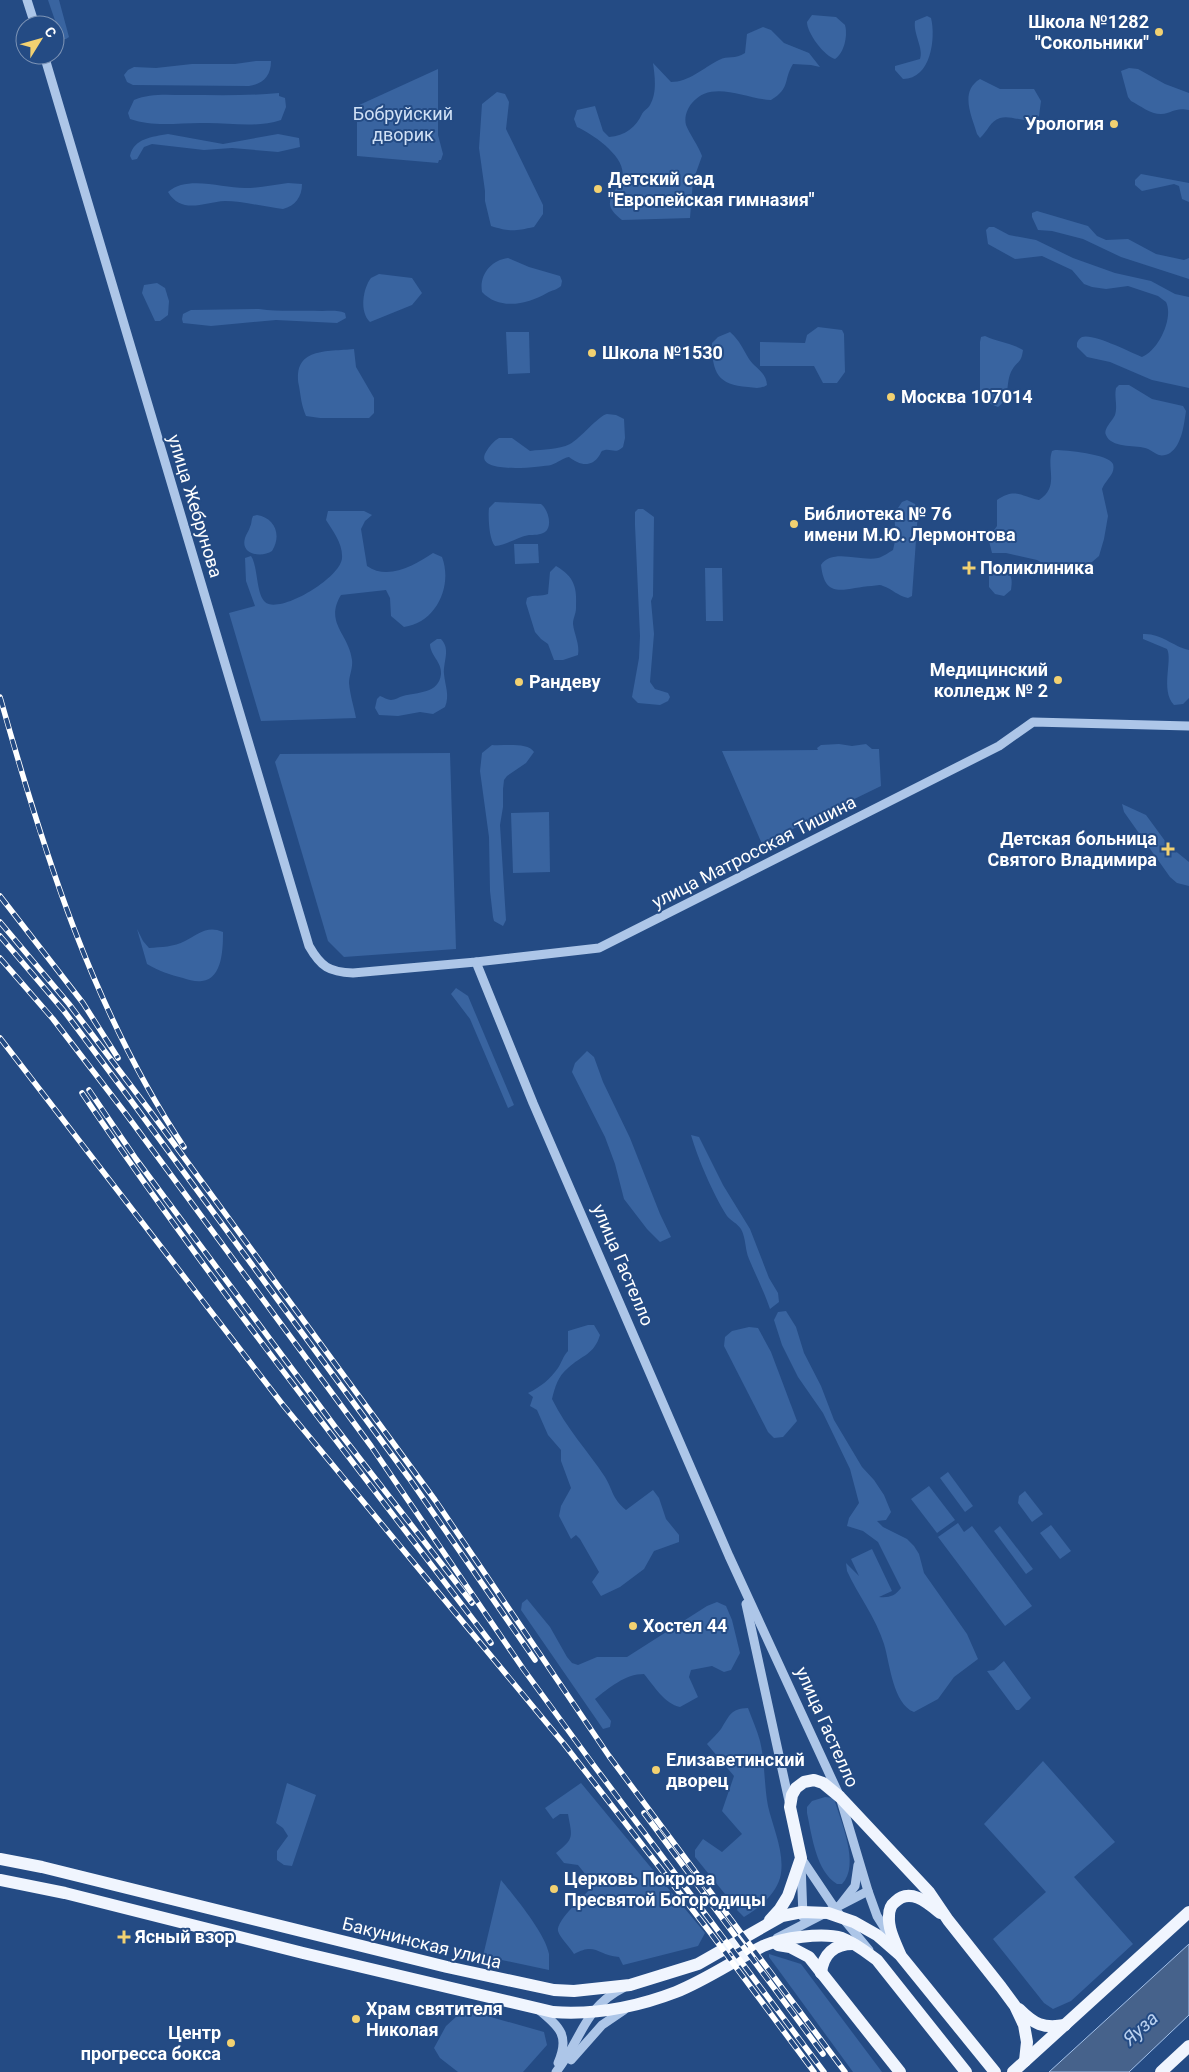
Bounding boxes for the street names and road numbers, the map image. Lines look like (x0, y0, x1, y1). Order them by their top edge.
street label: улица Жебрунова (164, 432, 227, 580)
street label: улица Матросская Тишина (648, 791, 859, 912)
street label: улица Гастелло (588, 1201, 658, 1329)
street label: улица Гастелло (791, 1663, 863, 1790)
street label: Бакунинская улица (340, 1913, 504, 1972)

